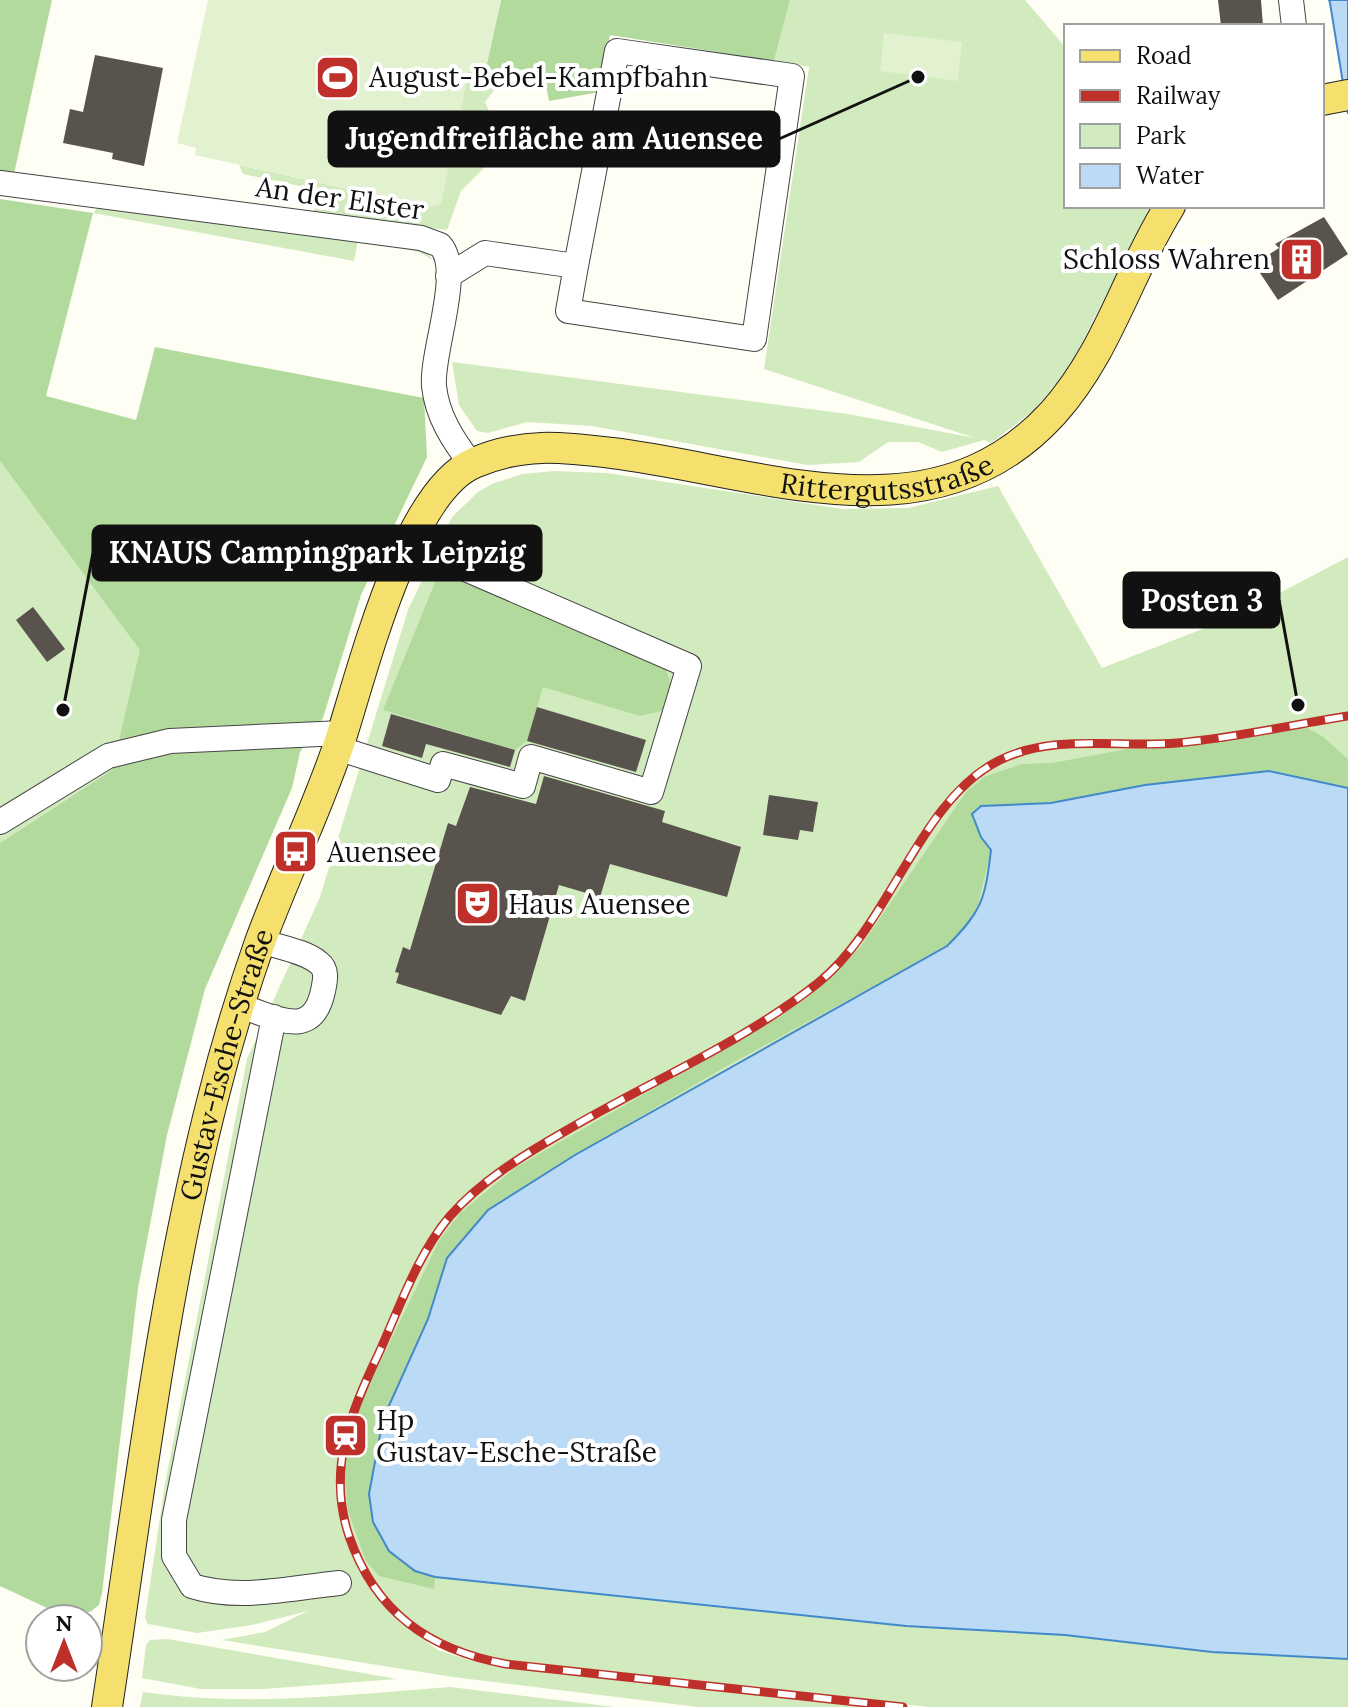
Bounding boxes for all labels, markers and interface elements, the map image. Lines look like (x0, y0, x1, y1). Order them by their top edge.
legend (1064, 24, 1324, 208)
text: Road (1136, 40, 1192, 71)
sports icon: August-Bebel-Kampfbahn (314, 53, 362, 101)
place label: August-Bebel-Kampfbahn (368, 59, 708, 95)
text: Railway (1136, 80, 1221, 111)
callout: Jugendfreifläche am Auensee (329, 112, 779, 166)
text: Jugendfreifläche am Auensee (345, 119, 763, 158)
text: Park (1136, 120, 1186, 151)
text: Water (1136, 160, 1204, 191)
street label: An der Elster (253, 168, 426, 228)
building icon: Schloss Wahren (1277, 235, 1325, 283)
place label: Schloss Wahren (1063, 241, 1270, 277)
street label: Rittergutsstraße (778, 446, 999, 508)
callout: KNAUS Campingpark Leipzig (93, 526, 541, 580)
text: KNAUS Campingpark Leipzig (109, 533, 527, 572)
callout: Posten 3 (1124, 573, 1279, 627)
text: Posten 3 (1141, 581, 1263, 619)
bus stop icon: Auensee (272, 828, 320, 876)
place label: Auensee (326, 834, 437, 870)
theatre icon: Haus Auensee (453, 880, 501, 928)
place label: Haus Auensee (508, 886, 691, 922)
street label: Gustav-Esche-Straße (172, 923, 281, 1204)
place label: Hp Gustav-Esche-Straße (376, 1402, 657, 1470)
station icon: Hp Gustav-Esche-Straße (321, 1412, 369, 1460)
north arrow (24, 1603, 104, 1683)
text: N (55, 1609, 73, 1637)

